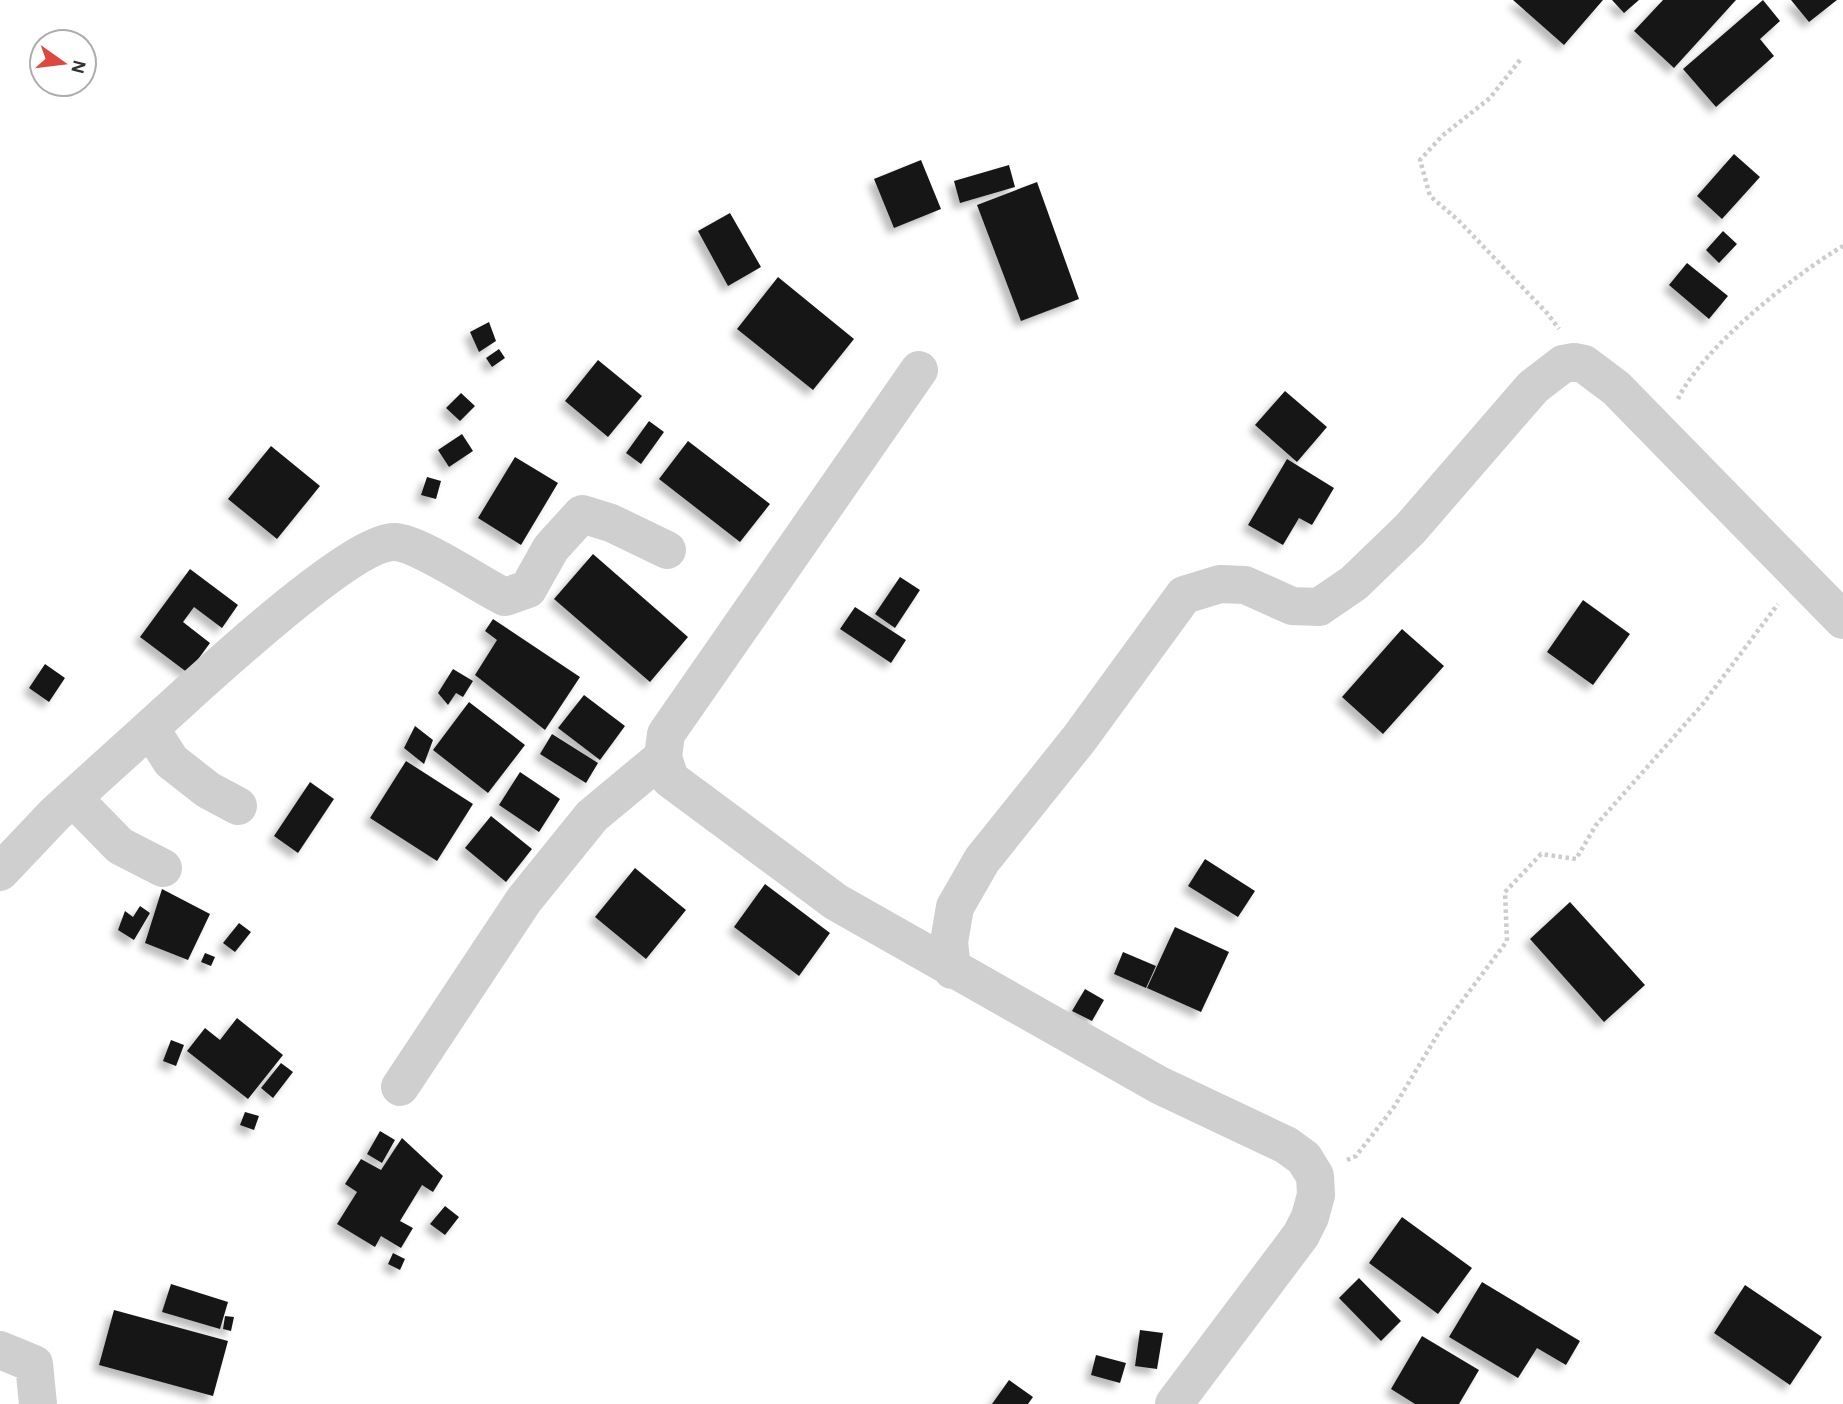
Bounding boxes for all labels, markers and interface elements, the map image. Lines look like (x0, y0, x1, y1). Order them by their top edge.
north arrow (28, 28, 98, 98)
text: N (67, 58, 89, 75)

